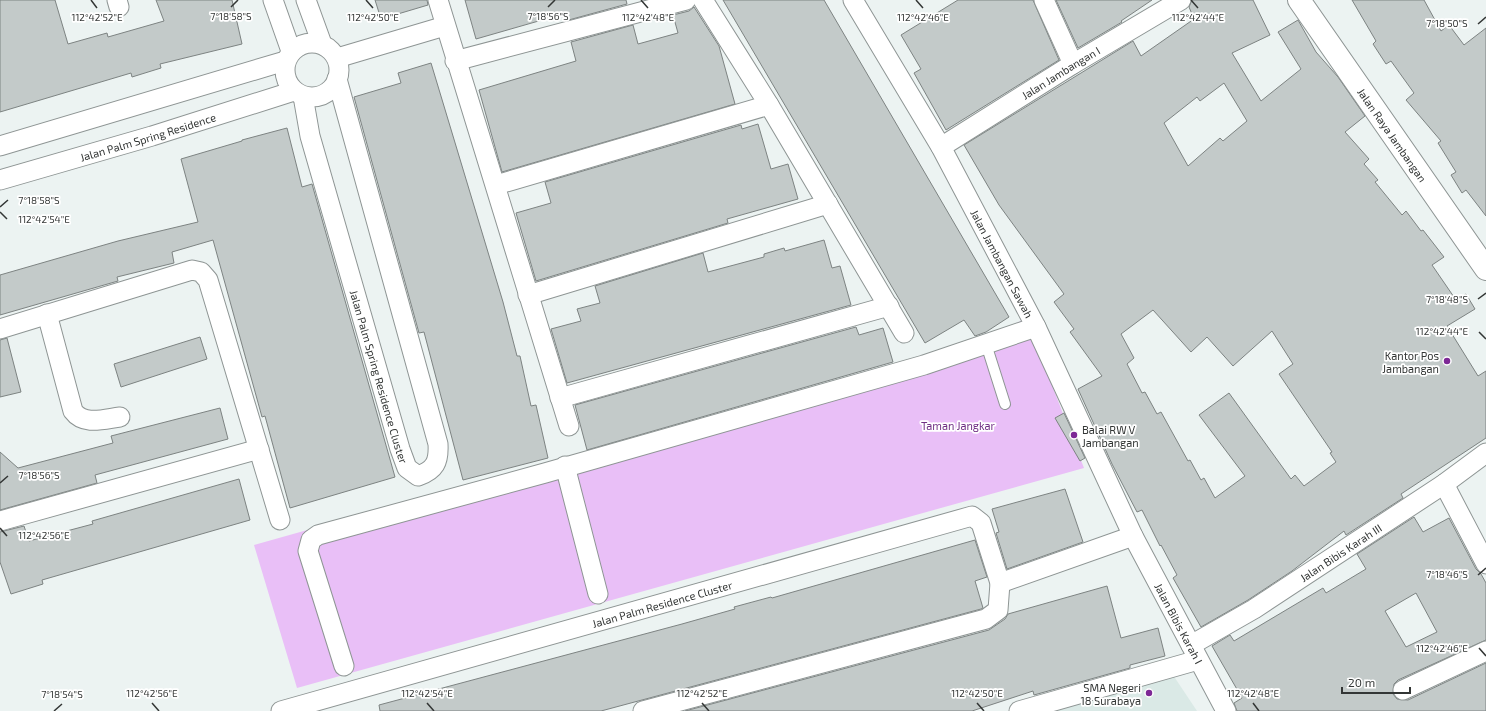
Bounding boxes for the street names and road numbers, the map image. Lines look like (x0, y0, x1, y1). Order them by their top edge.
street label: Jalan Jambangan I (1019, 43, 1102, 101)
street label: Jalan Raya Jambangan (1355, 85, 1430, 184)
street label: Jalan Palm Spring Residence (78, 110, 217, 163)
street label: Jalan Jambangan Sawah (969, 207, 1036, 320)
street label: Jalan Palm Spring Residence Cluster (348, 288, 411, 466)
street label: Jalan Bibis Karah III (1297, 521, 1384, 584)
street label: Jalan Palm Residence Cluster (590, 577, 734, 629)
street label: Jalan Bibis Karah I (1153, 581, 1206, 666)

